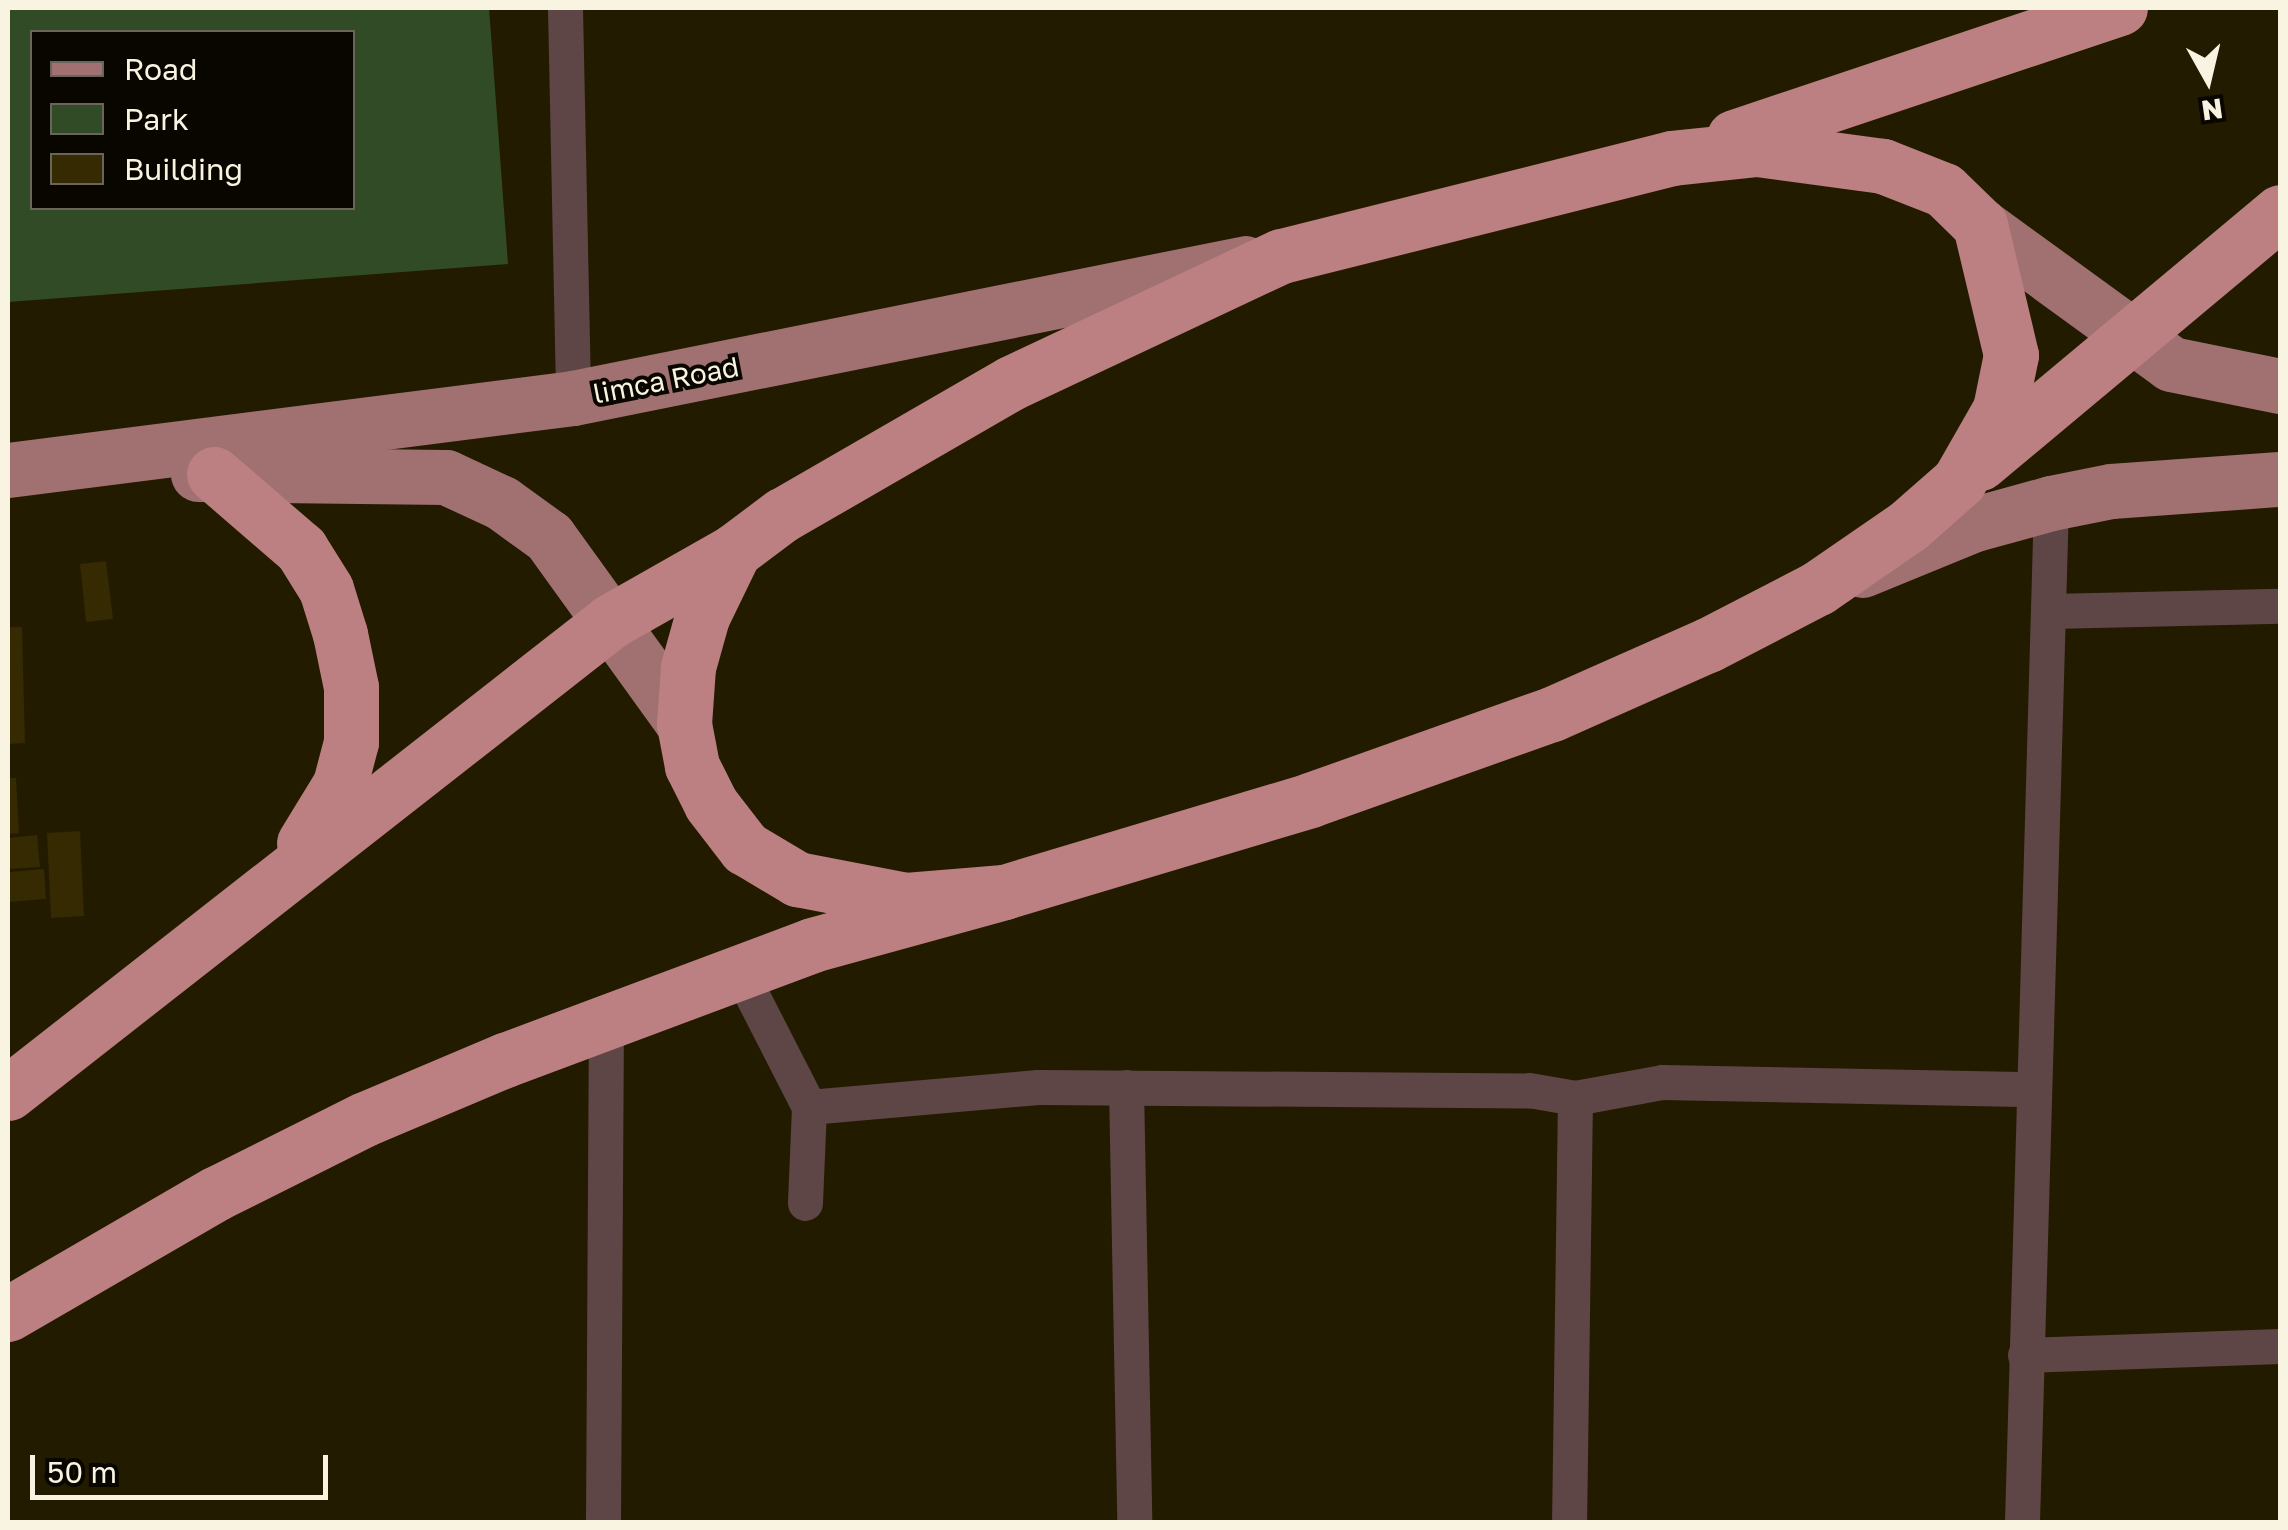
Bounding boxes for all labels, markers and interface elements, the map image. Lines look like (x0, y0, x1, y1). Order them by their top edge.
legend (30, 30, 355, 210)
north arrow (2158, 30, 2258, 130)
text: Road (124, 51, 198, 87)
text: N (2199, 92, 2225, 128)
text: Park (124, 101, 189, 137)
text: Building (124, 151, 243, 187)
street label: limca Road (590, 349, 742, 411)
scale bar (35, 1435, 332, 1497)
text: 50 m (47, 1454, 117, 1490)

